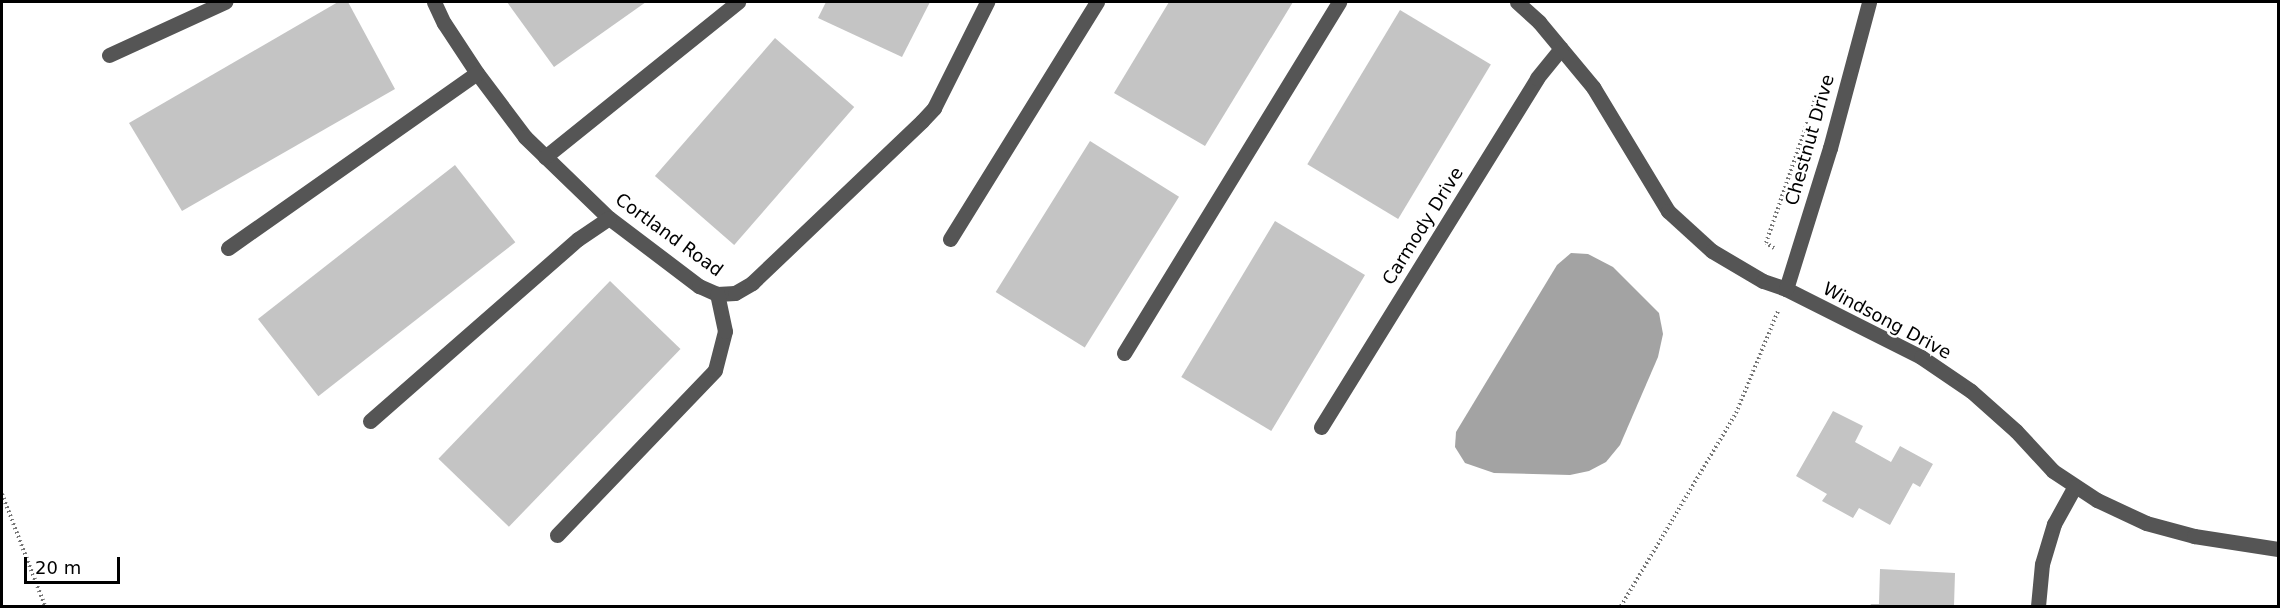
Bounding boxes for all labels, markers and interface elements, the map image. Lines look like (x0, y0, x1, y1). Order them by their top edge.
street label: Chestnut Drive (1781, 72, 1839, 208)
street label: Carmody Drive (1378, 163, 1468, 289)
street label: Cortland Road (611, 189, 727, 281)
street label: Windsong Drive (1819, 278, 1955, 364)
scale bar (27, 545, 123, 583)
text: 20 m (35, 557, 81, 578)

